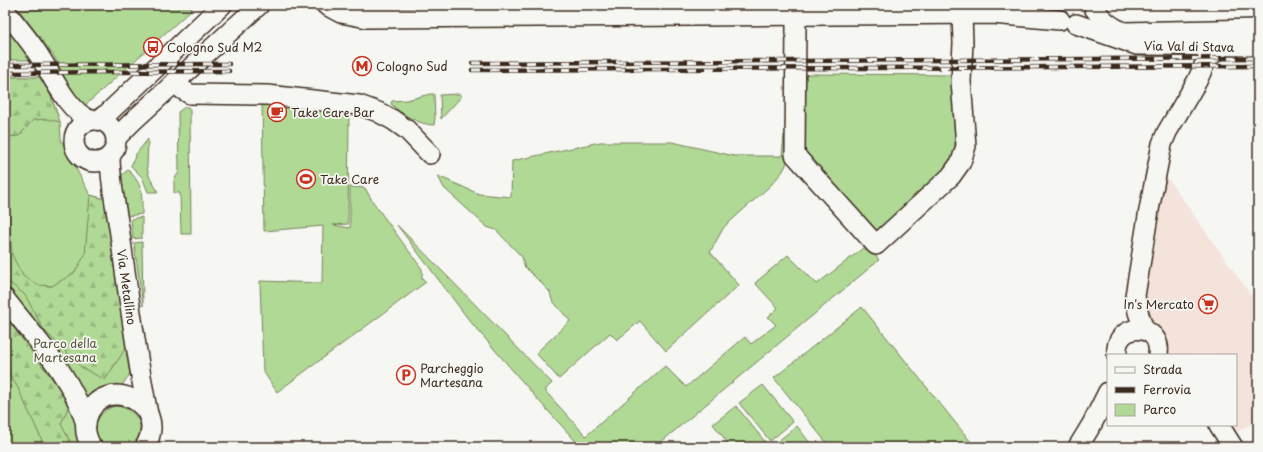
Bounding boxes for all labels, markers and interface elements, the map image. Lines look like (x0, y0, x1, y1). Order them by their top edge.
bus stop icon: Cologno Sud M2 (142, 36, 164, 58)
street label: Via Val di Stava (1144, 36, 1235, 56)
place label: Cologno Sud M2 (167, 38, 262, 56)
metro station icon: Cologno Sud (351, 55, 373, 77)
place label: Cologno Sud (376, 57, 448, 75)
cafe icon: Take Care Bar (266, 101, 288, 123)
place label: Take Care Bar (291, 103, 375, 121)
sports icon: Take Care (295, 168, 317, 190)
place label: Take Care (320, 170, 379, 188)
street label: Via Metallino (113, 248, 141, 326)
supermarket icon: In's Mercato (1197, 293, 1219, 315)
place label: In's Mercato (1123, 295, 1194, 313)
park label: Parco della Martesana (33, 334, 97, 366)
legend (1107, 354, 1237, 426)
place label: Parcheggio Martesana (420, 359, 484, 391)
text: Strada (1143, 360, 1183, 378)
parking icon: Parcheggio Martesana (395, 364, 417, 386)
text: Ferrovia (1143, 380, 1192, 398)
text: Parco (1143, 400, 1177, 418)

